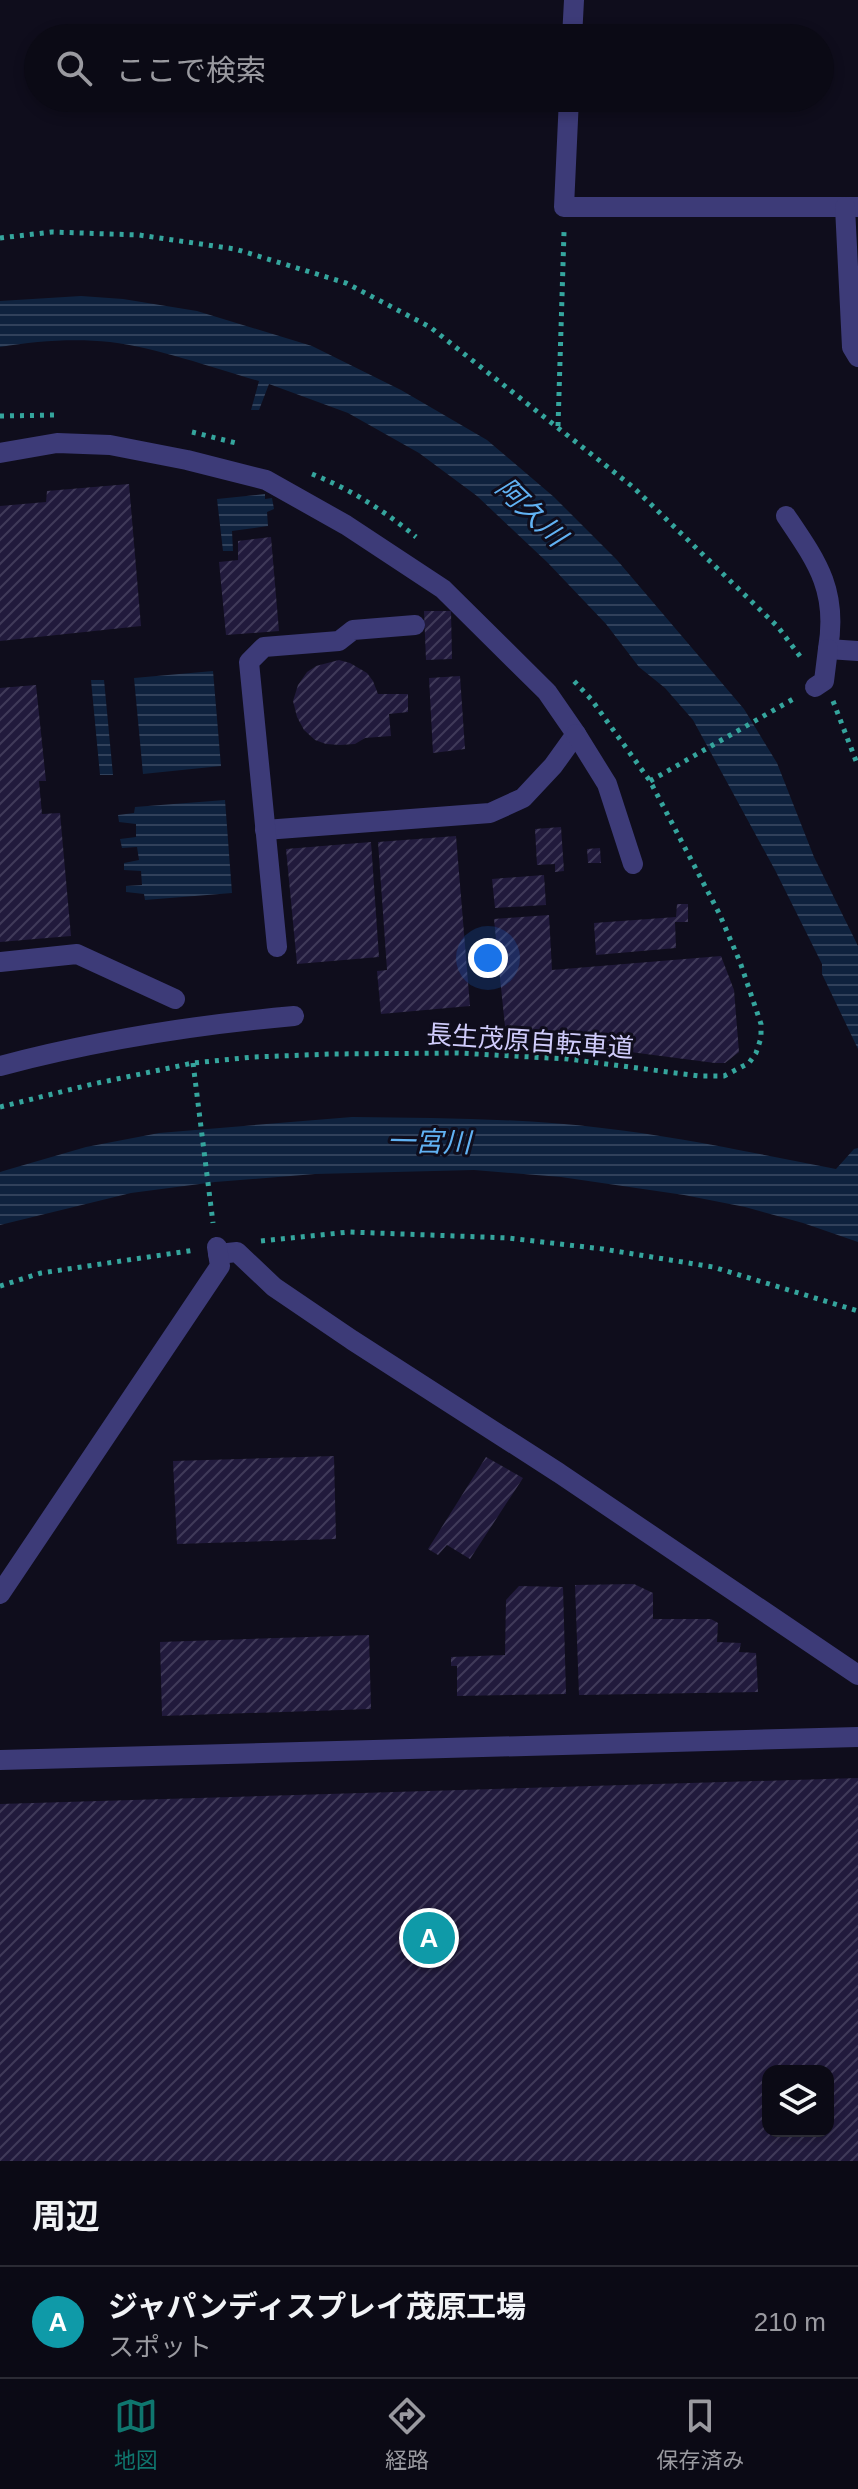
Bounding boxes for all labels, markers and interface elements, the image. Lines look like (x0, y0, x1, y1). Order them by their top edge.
search box (24, 24, 834, 112)
icon: search (52, 46, 96, 90)
text: ここで検索 (116, 54, 266, 87)
water label: 阿久川 (490, 472, 574, 554)
your location (468, 938, 508, 978)
street label: 長生茂原自転車道 (425, 1019, 635, 1063)
water label: 一宮川 (387, 1126, 474, 1158)
pin: A (403, 1908, 455, 1968)
map controls (762, 2065, 834, 2137)
button: layers (762, 2065, 834, 2137)
text: 周辺 (32, 2197, 100, 2235)
text: ジャパンディスプレイ茂原工場 (108, 2290, 526, 2323)
text: A (49, 2307, 67, 2337)
text: 210 m (754, 2307, 826, 2337)
text: スポット (108, 2332, 212, 2362)
tab: 地図 (114, 2394, 158, 2474)
tab: 経路 (385, 2394, 429, 2474)
tab: 保存済み (656, 2394, 744, 2474)

